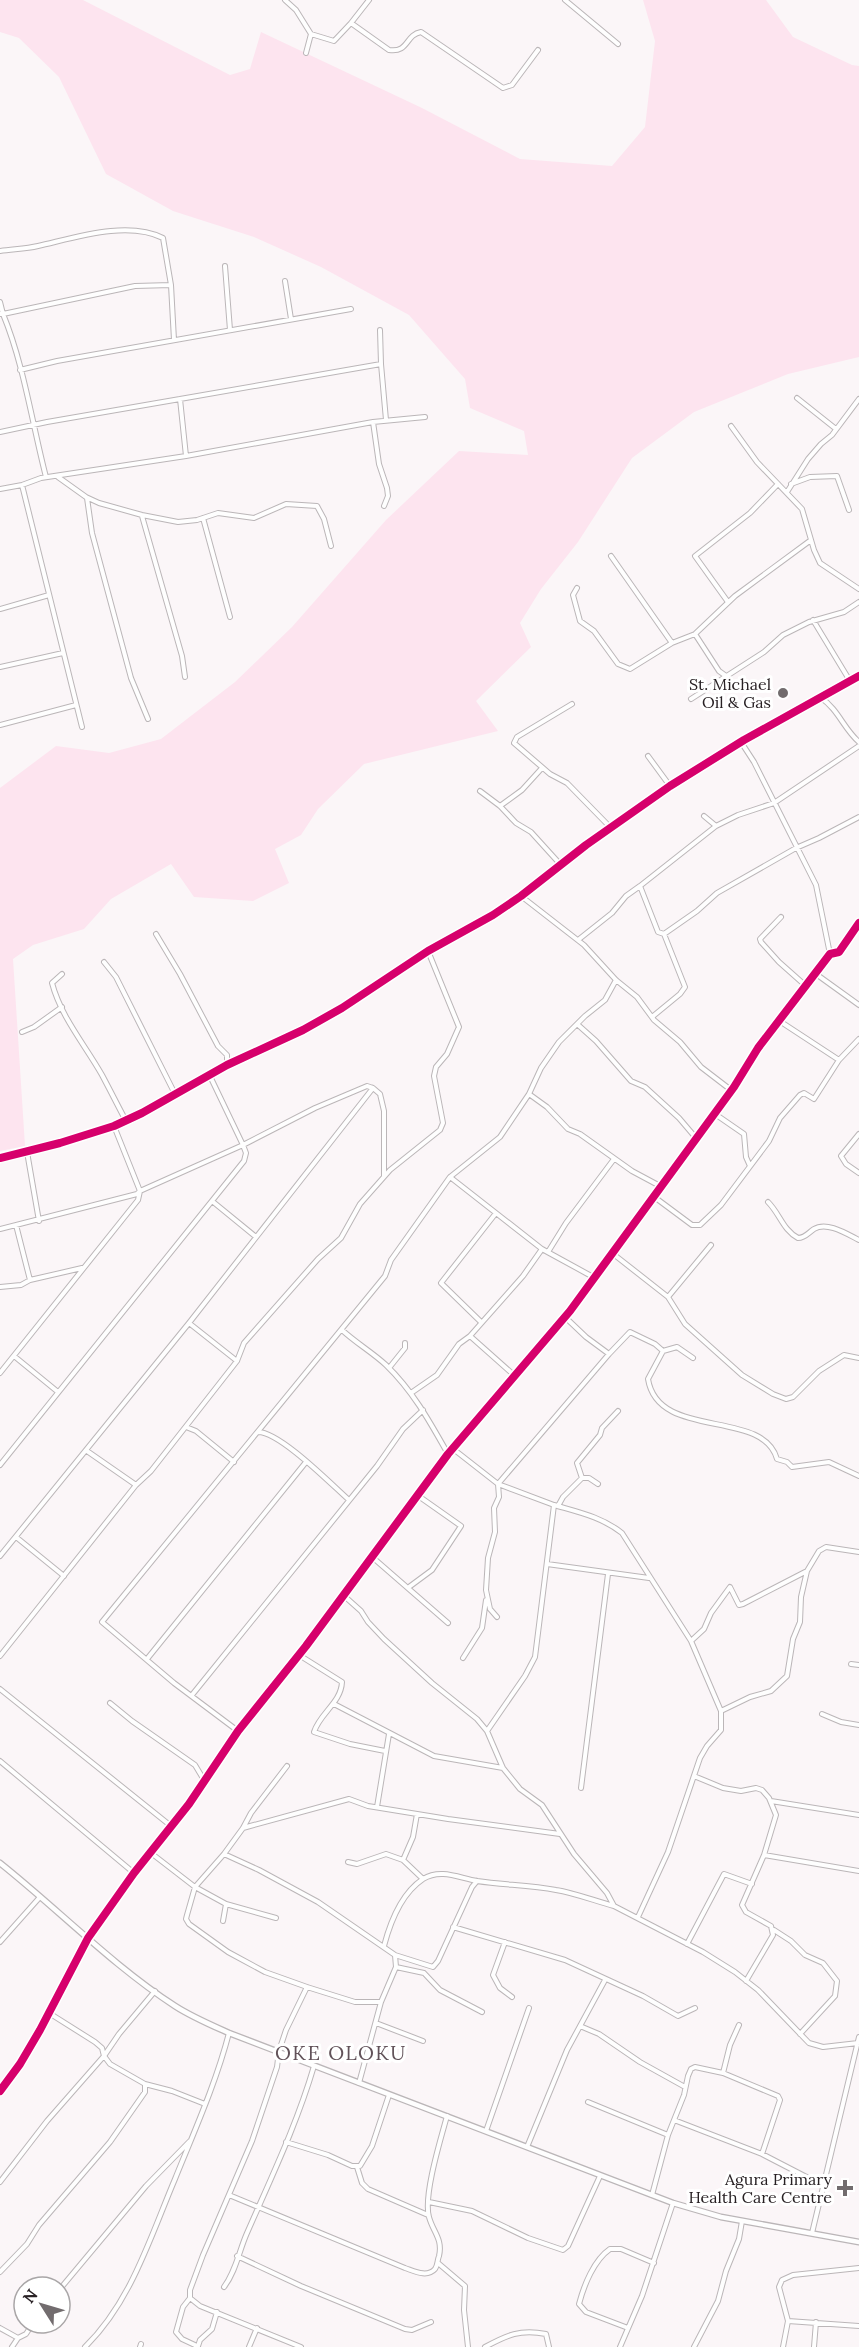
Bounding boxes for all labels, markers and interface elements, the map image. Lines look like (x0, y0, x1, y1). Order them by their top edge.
place label: St. Michael Oil & Gas (689, 674, 771, 712)
marker: St. Michael Oil & Gas (776, 686, 790, 700)
district label: OKE OLOKU (275, 2040, 407, 2065)
place label: Agura Primary Health Care Centre (688, 2169, 833, 2207)
marker: Agura Primary Health Care Centre (836, 2179, 854, 2197)
north arrow (12, 2275, 72, 2335)
text: N (18, 2285, 42, 2307)

